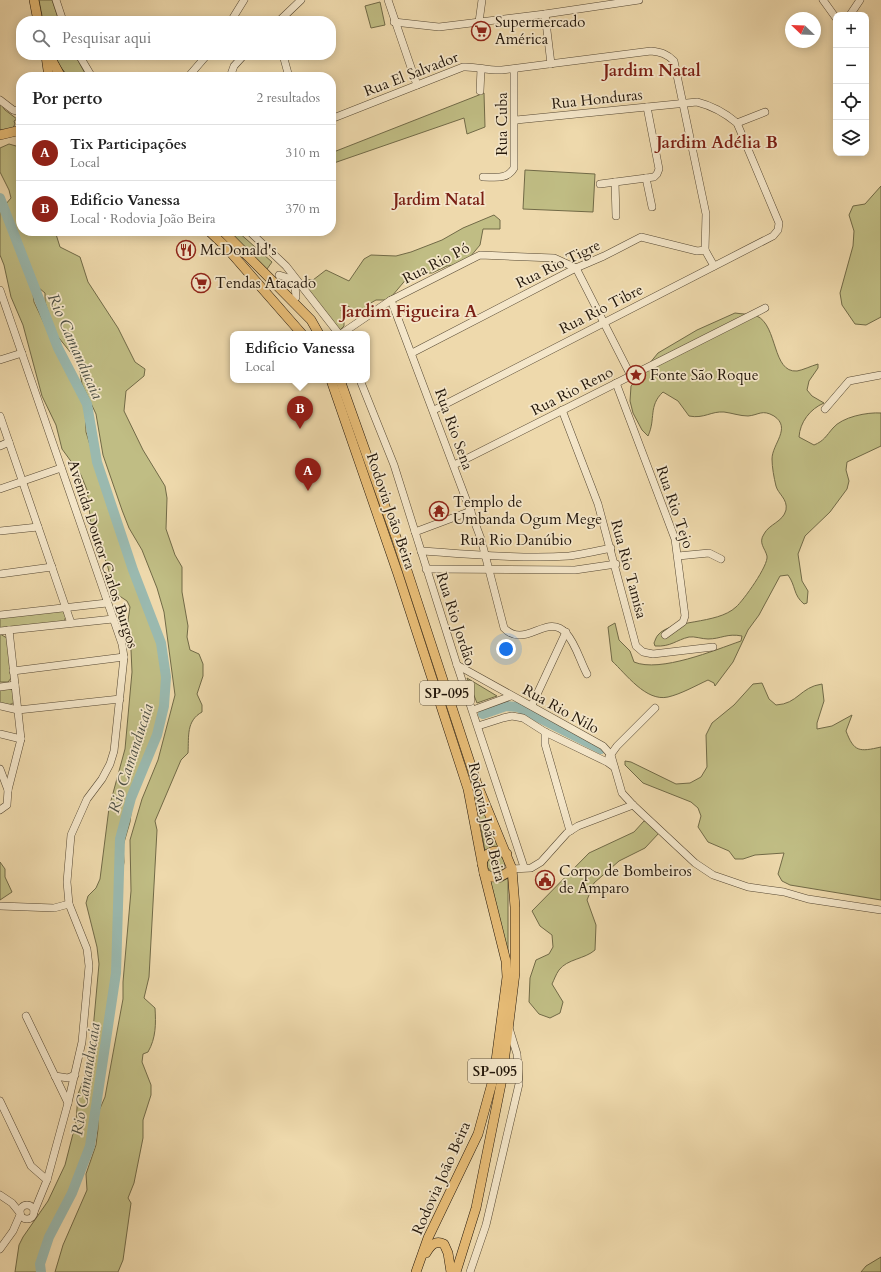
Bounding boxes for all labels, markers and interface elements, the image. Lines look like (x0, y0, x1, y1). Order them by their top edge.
place label: Supermercado América (495, 12, 585, 49)
north arrow (785, 12, 821, 48)
map controls (833, 12, 869, 156)
button: + (833, 12, 869, 48)
search box (16, 16, 336, 60)
supermarket icon: Supermercado América (470, 20, 492, 42)
icon: search (30, 27, 52, 49)
text: Pesquisar aqui (62, 28, 151, 48)
street label: Rua El Salvador (361, 47, 462, 101)
button: − (833, 48, 869, 84)
district label: Jardim Natal (600, 59, 701, 82)
street label: Rua Honduras (550, 84, 644, 114)
button: locate (833, 84, 869, 120)
text: Por perto (32, 87, 102, 110)
text: 2 resultados (256, 89, 320, 107)
street label: Rua Cuba (492, 92, 512, 156)
button: layers (833, 120, 869, 156)
district label: Jardim Adélia B (653, 131, 778, 154)
text: Tix Participações (70, 134, 187, 154)
text: A (40, 144, 50, 162)
text: 310 m (286, 144, 320, 162)
text: Local (70, 154, 100, 172)
district label: Jardim Natal (391, 189, 485, 211)
text: Edifício Vanessa (70, 190, 180, 210)
text: B (40, 200, 50, 218)
text: 370 m (286, 200, 320, 218)
text: Local · Rodovia João Beira (70, 210, 216, 228)
street label: Rua Rio Tigre (512, 235, 604, 293)
street label: Rua Rio Pó (399, 238, 473, 288)
restaurant icon: McDonald's (175, 239, 197, 261)
place label: McDonald's (200, 240, 277, 260)
supermarket icon: Tendas Atacado (190, 272, 212, 294)
place label: Tendas Atacado (215, 273, 316, 293)
street label: Rua Rio Tibre (556, 279, 646, 339)
water label: Rio Camanducaia (42, 290, 108, 403)
district label: Jardim Figueira A (338, 300, 478, 323)
popup (230, 331, 370, 383)
text: Edifício Vanessa (245, 338, 355, 358)
text: Local (245, 358, 275, 376)
street label: Rua Rio Reno (527, 362, 617, 420)
place icon: Fonte São Roque (625, 364, 647, 386)
place label: Fonte São Roque (650, 365, 759, 385)
street label: Rua Rio Sena (430, 386, 478, 473)
pin: B (287, 396, 313, 429)
street label: Rodovia João Beira (362, 450, 420, 572)
street label: Avenida Doutor Carlos Burgos (63, 457, 143, 651)
pin: A (295, 458, 321, 491)
street label: Rua Rio Tejo (652, 463, 698, 551)
place label: Templo de Umbanda Ogum Mege (453, 492, 602, 529)
temple icon: Templo de Umbanda Ogum Mege (428, 500, 450, 522)
street label: Rua Rio Tamisa (606, 517, 652, 621)
street label: Rua Rio Danúbio (460, 530, 572, 550)
street label: Rua Rio Jordão (431, 570, 481, 668)
your location (496, 639, 516, 659)
street label: Rua Rio Nilo (519, 680, 603, 738)
road number: SP-095 (420, 681, 474, 705)
water label: Rio Camanducaia (103, 701, 159, 816)
street label: Rodovia João Beira (464, 760, 511, 884)
place label: Corpo de Bombeiros de Amparo (559, 861, 692, 898)
public building icon: Corpo de Bombeiros de Amparo (534, 869, 556, 891)
water label: Rio Camanducaia (66, 1021, 106, 1137)
road number: SP-095 (468, 1059, 522, 1083)
street label: Rodovia João Beira (407, 1118, 475, 1238)

